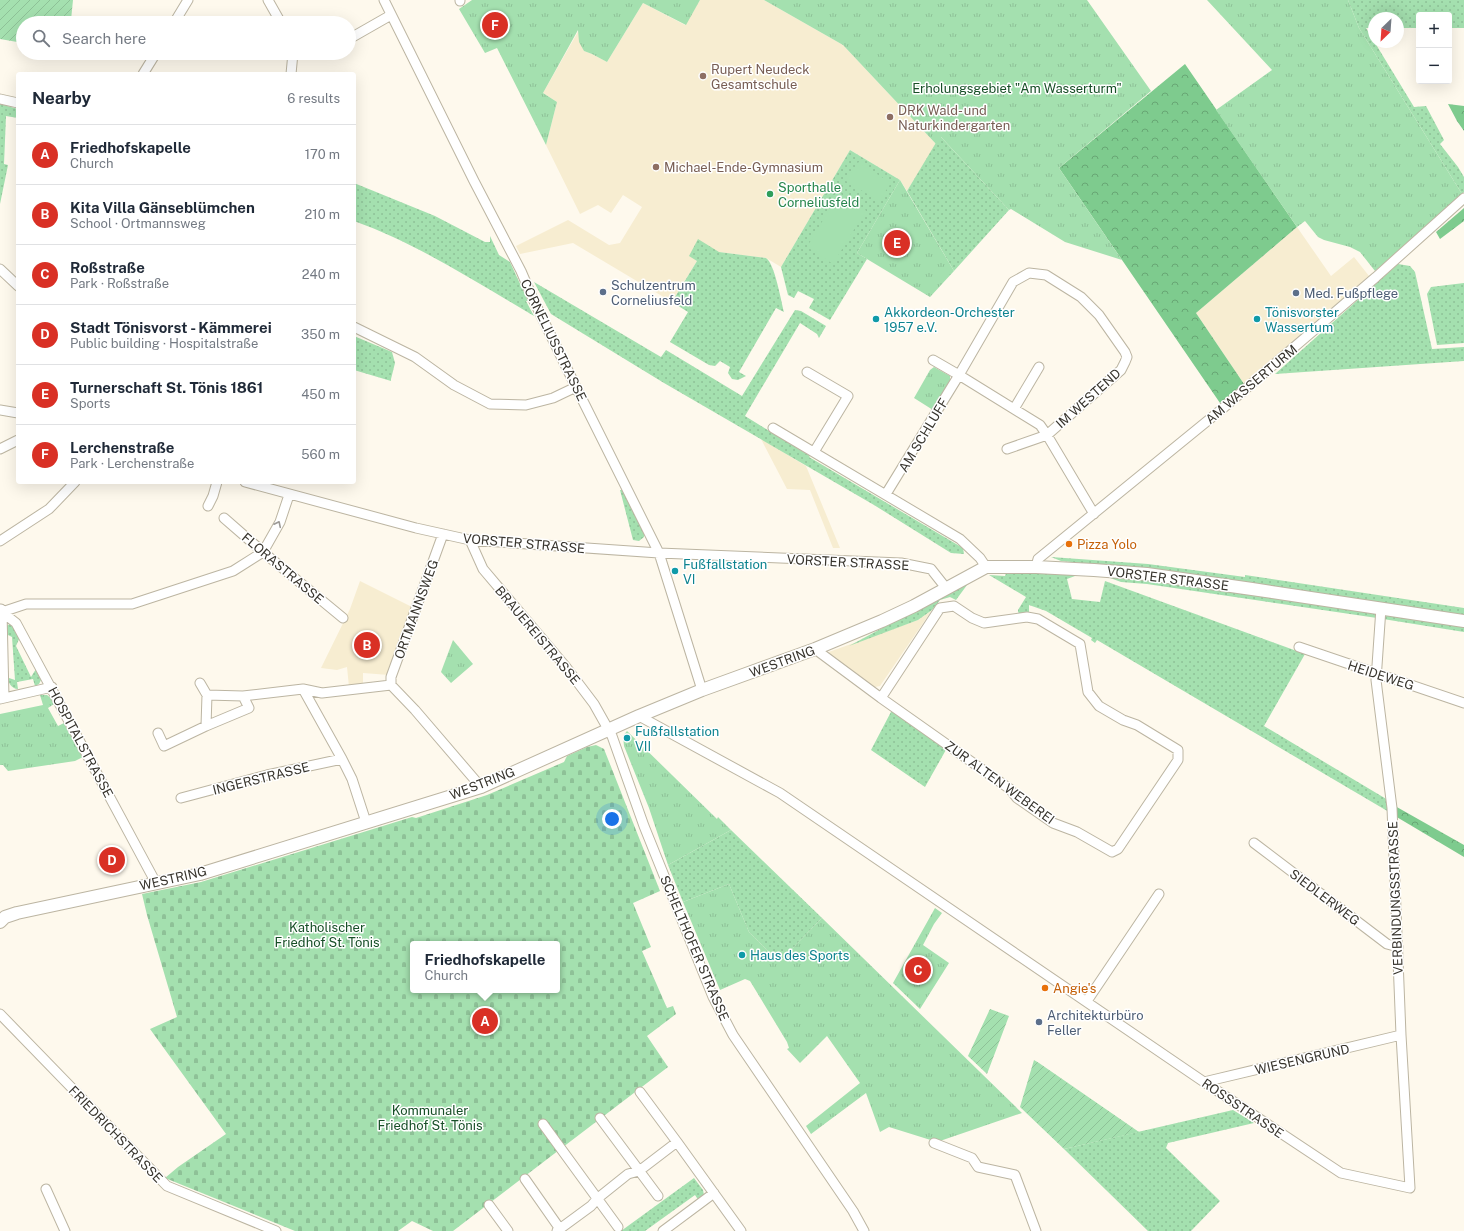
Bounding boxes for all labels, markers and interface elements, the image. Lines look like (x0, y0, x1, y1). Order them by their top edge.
pin: F (482, 10, 508, 40)
north arrow (1368, 12, 1404, 48)
map controls (1416, 12, 1452, 84)
button: + (1416, 12, 1452, 48)
search box (16, 16, 356, 60)
icon: search (30, 27, 52, 49)
text: Search here (62, 30, 146, 47)
button: − (1416, 48, 1452, 84)
place label: Rupert Neudeck Gesamtschule (711, 62, 810, 92)
marker: Rupert Neudeck Gesamtschule (698, 71, 708, 81)
park label: Erholungsgebiet "Am Wasserturm" (912, 81, 1122, 96)
text: Nearby (32, 88, 91, 108)
text: 6 results (287, 91, 340, 106)
place label: DRK Wald- und Naturkindergarten (898, 103, 1010, 133)
marker: DRK Wald- und Naturkindergarten (885, 112, 895, 122)
text: Friedhofskapelle (70, 139, 191, 156)
text: A (40, 147, 50, 162)
text: 170 m (305, 147, 340, 162)
text: Church (70, 156, 114, 171)
place label: Michael-Ende-Gymnasium (664, 160, 823, 175)
marker: Michael-Ende-Gymnasium (651, 162, 661, 172)
place label: Sporthalle Corneliusfeld (778, 180, 859, 210)
marker: Sporthalle Corneliusfeld (765, 189, 775, 199)
text: Kita Villa Gänseblümchen (70, 199, 255, 216)
text: B (41, 207, 49, 222)
text: 210 m (305, 207, 340, 222)
text: School · Ortmannsweg (70, 216, 206, 231)
pin: E (884, 228, 910, 258)
text: Roßstraße (70, 259, 145, 276)
text: C (40, 267, 50, 282)
text: 240 m (302, 267, 340, 282)
text: Park · Roßstraße (70, 276, 169, 291)
street label: CORNELIUSSTRASSE (517, 277, 590, 404)
place label: Schulzentrum Corneliusfeld (611, 278, 696, 308)
place label: Med. Fußpflege (1304, 286, 1398, 301)
marker: Schulzentrum Corneliusfeld (598, 287, 608, 297)
marker: Med. Fußpflege (1291, 288, 1301, 298)
place label: Akkordeon-Orchester 1957 e.V. (884, 305, 1015, 335)
place label: Tönisvorster Wassertum (1265, 305, 1339, 335)
marker: Akkordeon-Orchester 1957 e.V. (871, 314, 881, 324)
marker: Tönisvorster Wassertum (1252, 314, 1262, 324)
text: Stadt Tönisvorst - Kämmerei (70, 319, 272, 336)
text: D (40, 327, 50, 342)
text: 350 m (301, 327, 340, 342)
text: Public building · Hospitalstraße (70, 336, 258, 351)
street label: AM WASSERTURM (1202, 342, 1300, 427)
street label: IM WESTEND (1053, 365, 1124, 431)
text: Turnerschaft St. Tönis 1861 (70, 379, 263, 396)
text: E (41, 387, 49, 402)
text: 450 m (301, 387, 340, 402)
text: Sports (70, 396, 110, 411)
street label: AM SCHLUFF (896, 396, 951, 475)
text: Lerchenstraße (70, 439, 175, 456)
text: F (41, 447, 49, 462)
text: 560 m (301, 447, 340, 462)
text: Park · Lerchenstraße (70, 456, 194, 471)
one-way arrow (273, 521, 281, 529)
street label: FLORASTRASSE (239, 530, 327, 607)
street label: VORSTER STRASSE (462, 531, 586, 556)
place label: Pizza Yolo (1077, 537, 1137, 552)
marker: Pizza Yolo (1064, 539, 1074, 549)
street label: VORSTER STRASSE (786, 552, 910, 573)
street label: ORTMANNSWEG (392, 557, 441, 661)
place label: Fußfallstation VI (683, 557, 767, 587)
street label: VORSTER STRASSE (1106, 564, 1230, 593)
marker: Fußfallstation VI (670, 566, 680, 576)
street label: BRAUEREISTRASSE (492, 583, 583, 688)
pin: B (354, 630, 380, 660)
street label: WESTRING (747, 643, 817, 680)
street label: HEIDEWEG (1346, 658, 1416, 693)
street label: HOSPITALSTRASSE (45, 684, 116, 800)
place label: Fußfallstation VII (635, 724, 719, 754)
marker: Fußfallstation VII (622, 733, 632, 743)
street label: ZUR ALTEN WEBEREI (942, 738, 1057, 827)
street label: INGERSTRASSE (211, 759, 311, 798)
street label: WESTRING (448, 764, 517, 803)
your location (602, 809, 622, 829)
street label: VERBINDUNGSSTRASSE (1385, 821, 1406, 975)
pin: D (99, 845, 125, 875)
street label: WESTRING (138, 863, 208, 894)
street label: SIEDLERWEG (1287, 866, 1363, 929)
street label: SCHELTHOFER STRASSE (657, 873, 732, 1023)
park label: Katholischer Friedhof St. Tönis (274, 920, 380, 950)
popup (410, 941, 560, 993)
place label: Haus des Sports (750, 948, 849, 963)
marker: Haus des Sports (737, 950, 747, 960)
text: Friedhofskapelle (425, 951, 545, 968)
pin: C (905, 955, 931, 985)
text: Church (425, 968, 468, 983)
place label: Angie's (1053, 981, 1096, 996)
marker: Angie's (1040, 983, 1050, 993)
pin: A (472, 1006, 498, 1036)
place label: Architekturbüro Feller (1047, 1008, 1144, 1038)
marker: Architekturbüro Feller (1034, 1017, 1044, 1027)
street label: WIESENGRUND (1253, 1041, 1351, 1078)
street label: ROSSSTRASSE (1199, 1076, 1286, 1141)
street label: FRIEDRICHSTRASSE (66, 1083, 166, 1186)
park label: Kommunaler Friedhof St. Tönis (377, 1103, 483, 1133)

